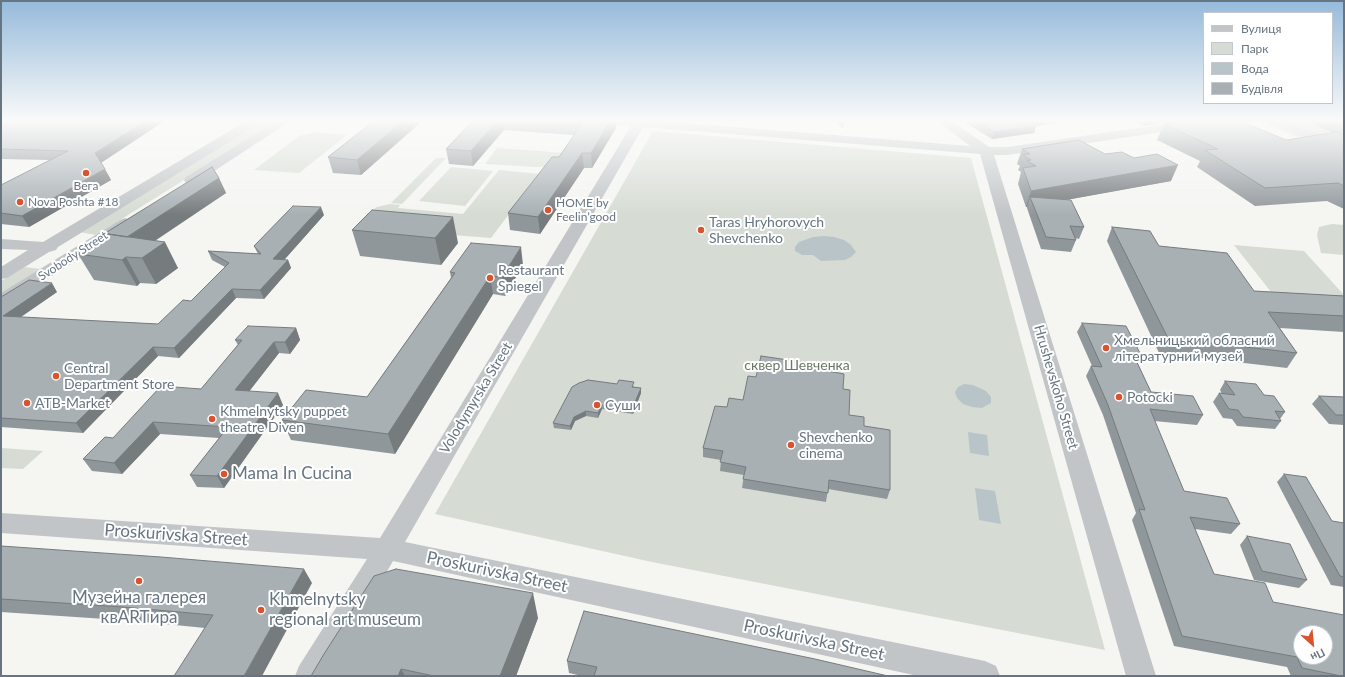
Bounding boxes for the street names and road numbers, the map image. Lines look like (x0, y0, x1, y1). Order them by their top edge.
street label: Svobody Street (35, 228, 111, 284)
street label: Hrushevskoho Street (1030, 323, 1082, 451)
street label: Volodymyrska Street (436, 339, 516, 457)
street label: Proskurivska Street (104, 520, 248, 550)
street label: Proskurivska Street (425, 547, 569, 597)
street label: Proskurivska Street (742, 615, 886, 665)

